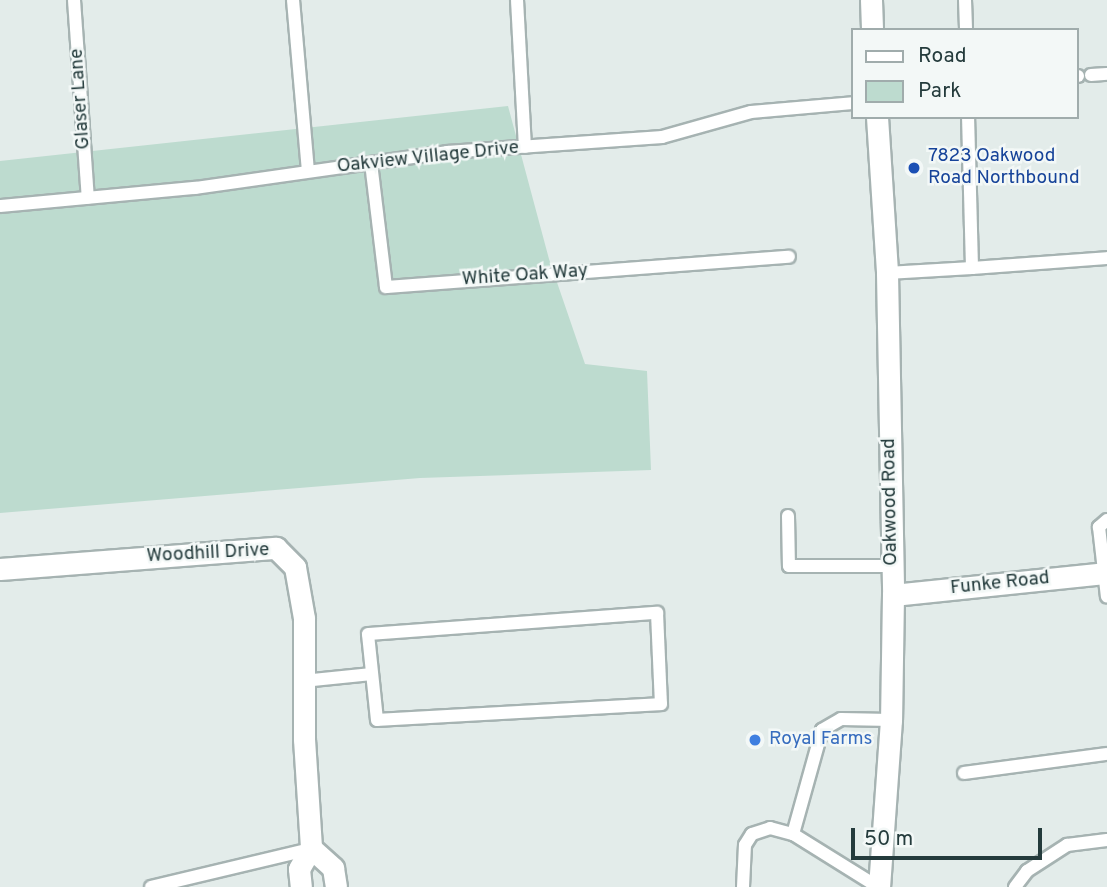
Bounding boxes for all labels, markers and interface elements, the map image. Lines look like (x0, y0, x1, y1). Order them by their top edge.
legend (852, 28, 1079, 119)
text: Road (918, 43, 967, 70)
street label: Glaser Lane (66, 48, 96, 150)
text: Park (918, 78, 961, 105)
street label: Oakview Village Drive (335, 137, 521, 179)
place label: 7823 Oakwood Road Northbound (928, 146, 1080, 190)
marker: 7823 Oakwood Road Northbound (906, 160, 922, 176)
street label: White Oak Way (461, 260, 589, 292)
street label: Oakwood Road (878, 438, 904, 566)
street label: Woodhill Drive (146, 539, 270, 569)
street label: Funke Road (949, 567, 1051, 601)
place label: Royal Farms (769, 729, 872, 751)
marker: Royal Farms (747, 732, 763, 748)
scale bar (855, 814, 1046, 858)
text: 50 m (864, 826, 913, 853)

